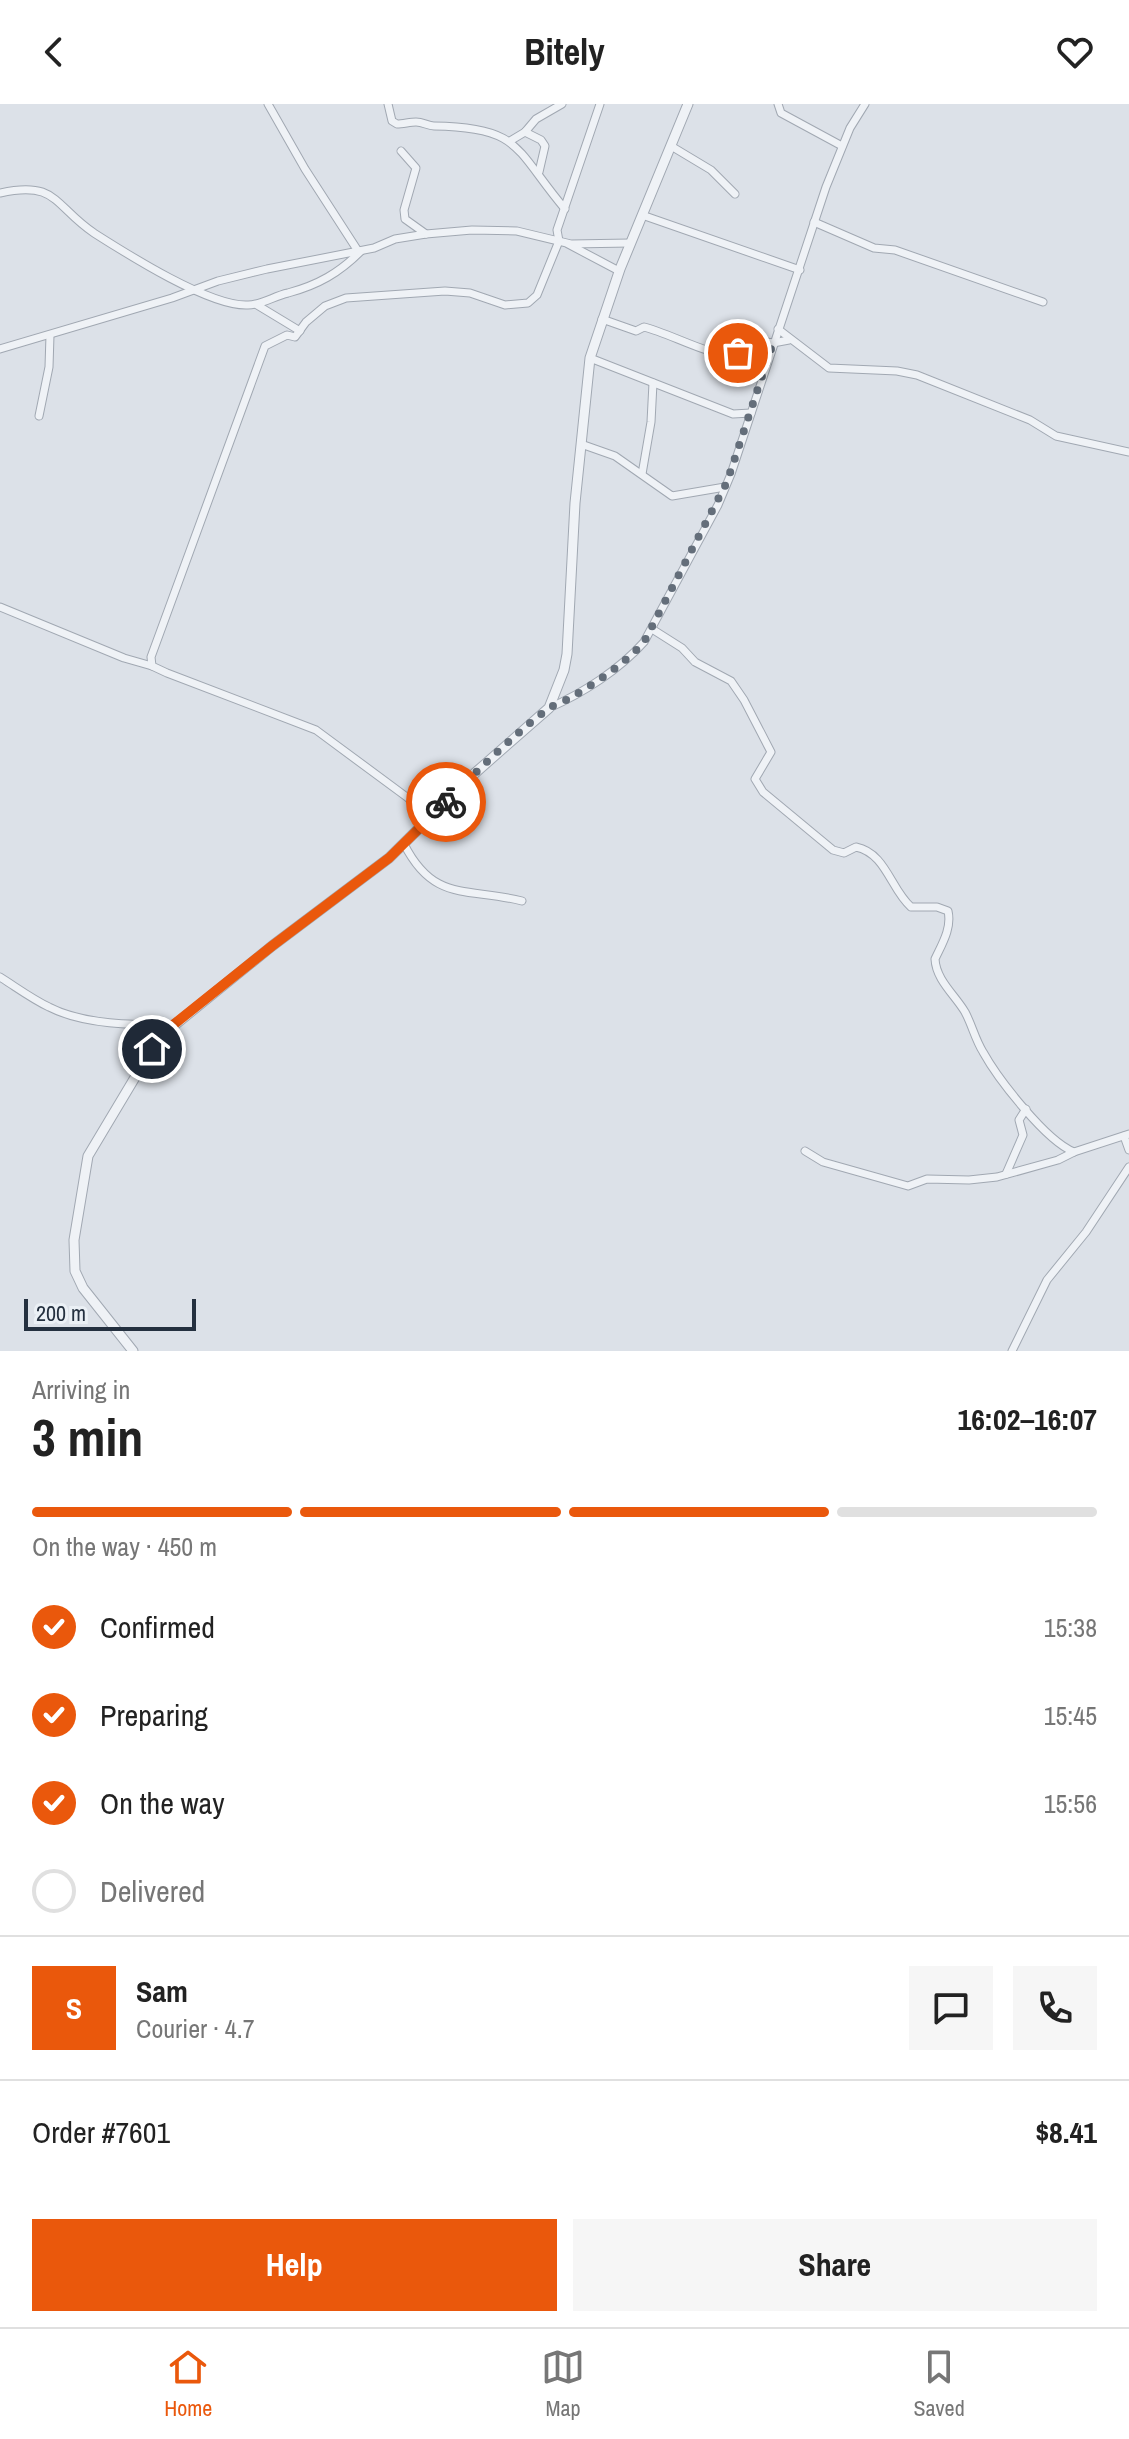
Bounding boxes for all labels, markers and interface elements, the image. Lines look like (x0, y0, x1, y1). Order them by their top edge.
text: Bitely (524, 28, 605, 76)
icon: back (32, 30, 76, 74)
icon: heart (1053, 30, 1097, 74)
pin (704, 319, 772, 387)
icon: bag (716, 331, 760, 375)
courier (406, 762, 486, 842)
icon: bike (424, 780, 468, 824)
pin (118, 1015, 186, 1083)
icon: home (130, 1027, 174, 1071)
scale bar (24, 1295, 196, 1331)
text: 200 m (36, 1298, 86, 1328)
text: Arriving in (32, 1372, 130, 1407)
text: 16:02–16:07 (958, 1399, 1097, 1439)
text: 3 min (32, 1402, 143, 1472)
text: On the way · 450 m (32, 1529, 217, 1564)
icon: check (32, 1605, 76, 1649)
text: Confirmed (100, 1607, 215, 1647)
text: 15:38 (1044, 1610, 1097, 1645)
icon: check (32, 1693, 76, 1737)
text: Preparing (100, 1695, 208, 1735)
text: 15:45 (1044, 1698, 1097, 1733)
icon: check (32, 1781, 76, 1825)
text: On the way (100, 1783, 224, 1823)
text: 15:56 (1044, 1786, 1097, 1821)
text: Delivered (100, 1871, 205, 1911)
button: chat (909, 1966, 993, 2050)
button: phone (1013, 1966, 1097, 2050)
text: Sam (136, 1971, 188, 2011)
text: S (66, 1988, 82, 2028)
text: Courier · 4.7 (136, 2011, 255, 2046)
text: Order #7601 (32, 2112, 170, 2152)
text: $8.41 (1035, 2112, 1097, 2152)
button: Help (32, 2219, 557, 2311)
button: Share (573, 2219, 1097, 2311)
tab: Home (164, 2345, 212, 2423)
tab: Map (541, 2345, 585, 2423)
tab: Saved (914, 2345, 965, 2423)

